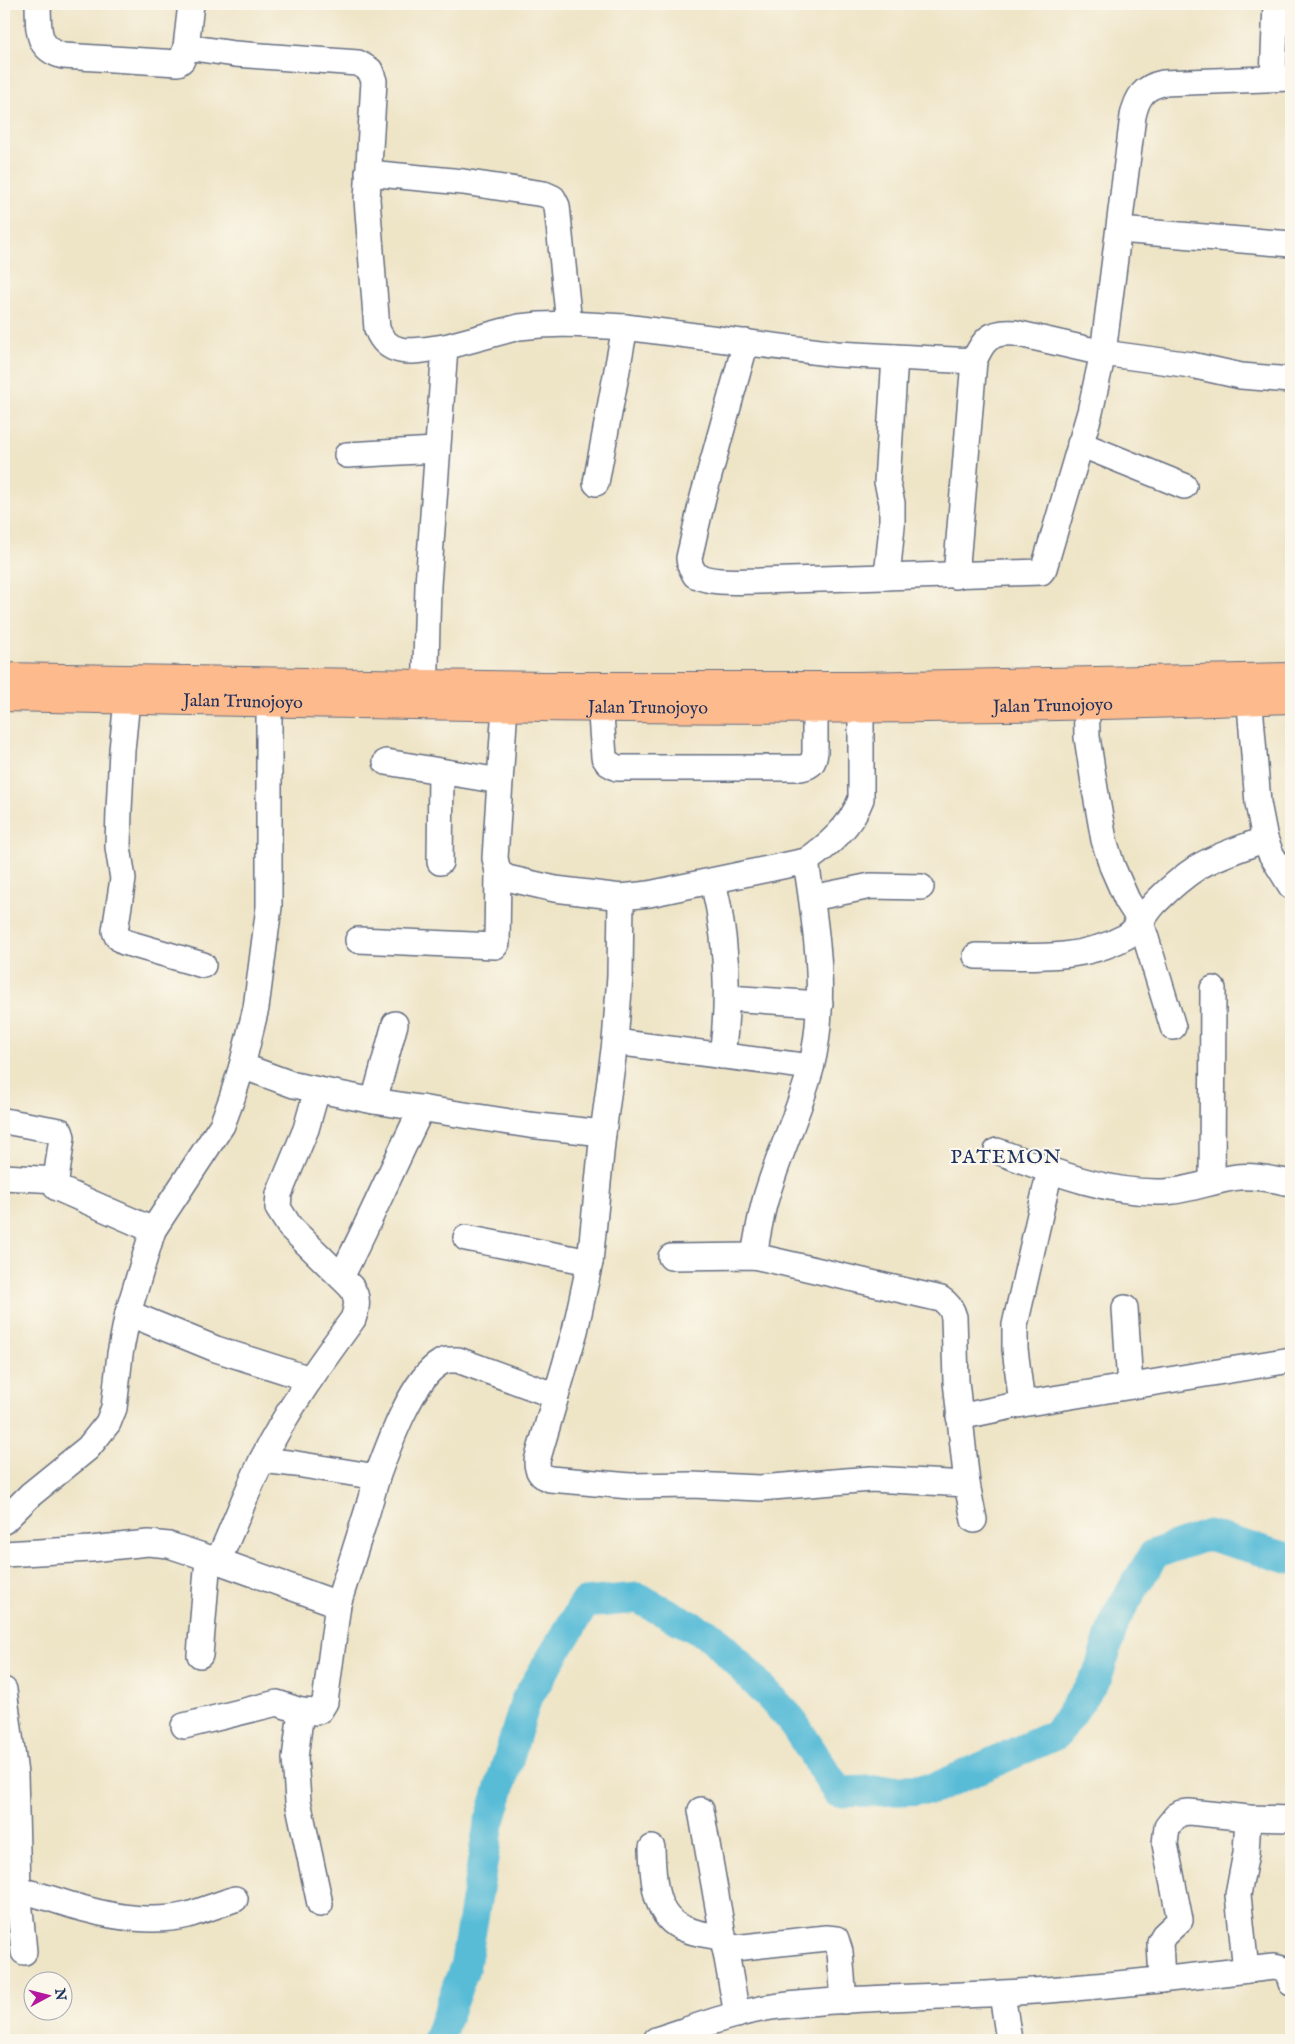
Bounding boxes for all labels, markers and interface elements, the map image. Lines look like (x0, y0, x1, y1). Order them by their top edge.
street label: Jalan Trunojoyo (181, 689, 303, 715)
street label: Jalan Trunojoyo (991, 693, 1113, 719)
street label: Jalan Trunojoyo (586, 696, 708, 720)
district label: PATEMON (950, 1145, 1062, 1170)
north arrow (22, 1972, 72, 2022)
text: N (50, 1986, 70, 2002)

